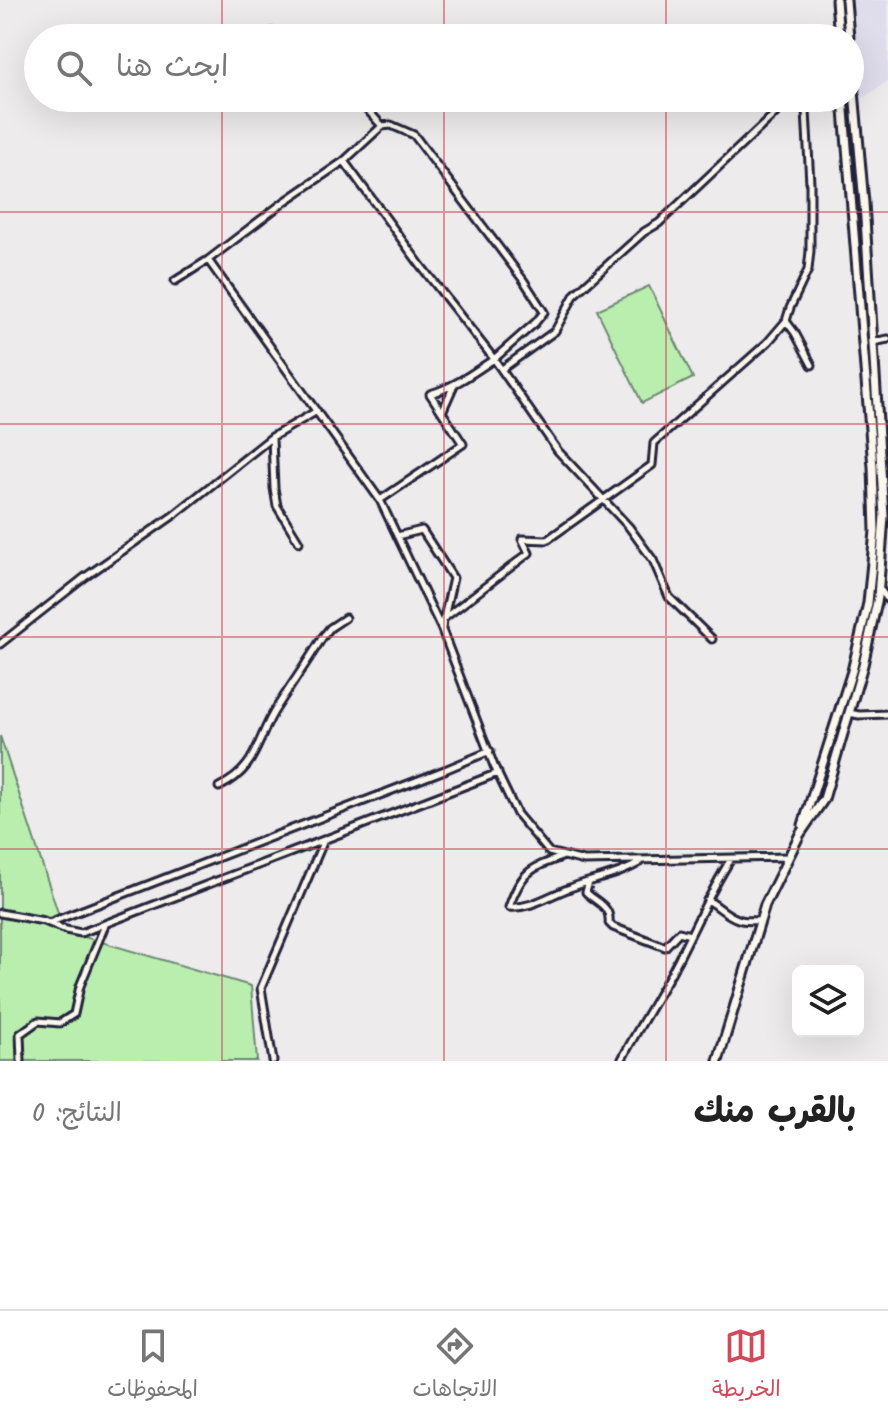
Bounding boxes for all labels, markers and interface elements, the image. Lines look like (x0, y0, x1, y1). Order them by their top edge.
search box (24, 24, 864, 112)
text: ابحث هنا (116, 44, 228, 92)
icon: search (52, 46, 96, 90)
map controls (792, 965, 864, 1037)
button: layers (792, 965, 864, 1037)
text: بالقرب منك (694, 1086, 856, 1140)
text: النتائج: 0 (32, 1093, 122, 1135)
tab: المحفوظات (107, 1324, 198, 1408)
tab: الاتجاهات (413, 1324, 497, 1408)
tab: الخريطة (712, 1324, 781, 1408)

